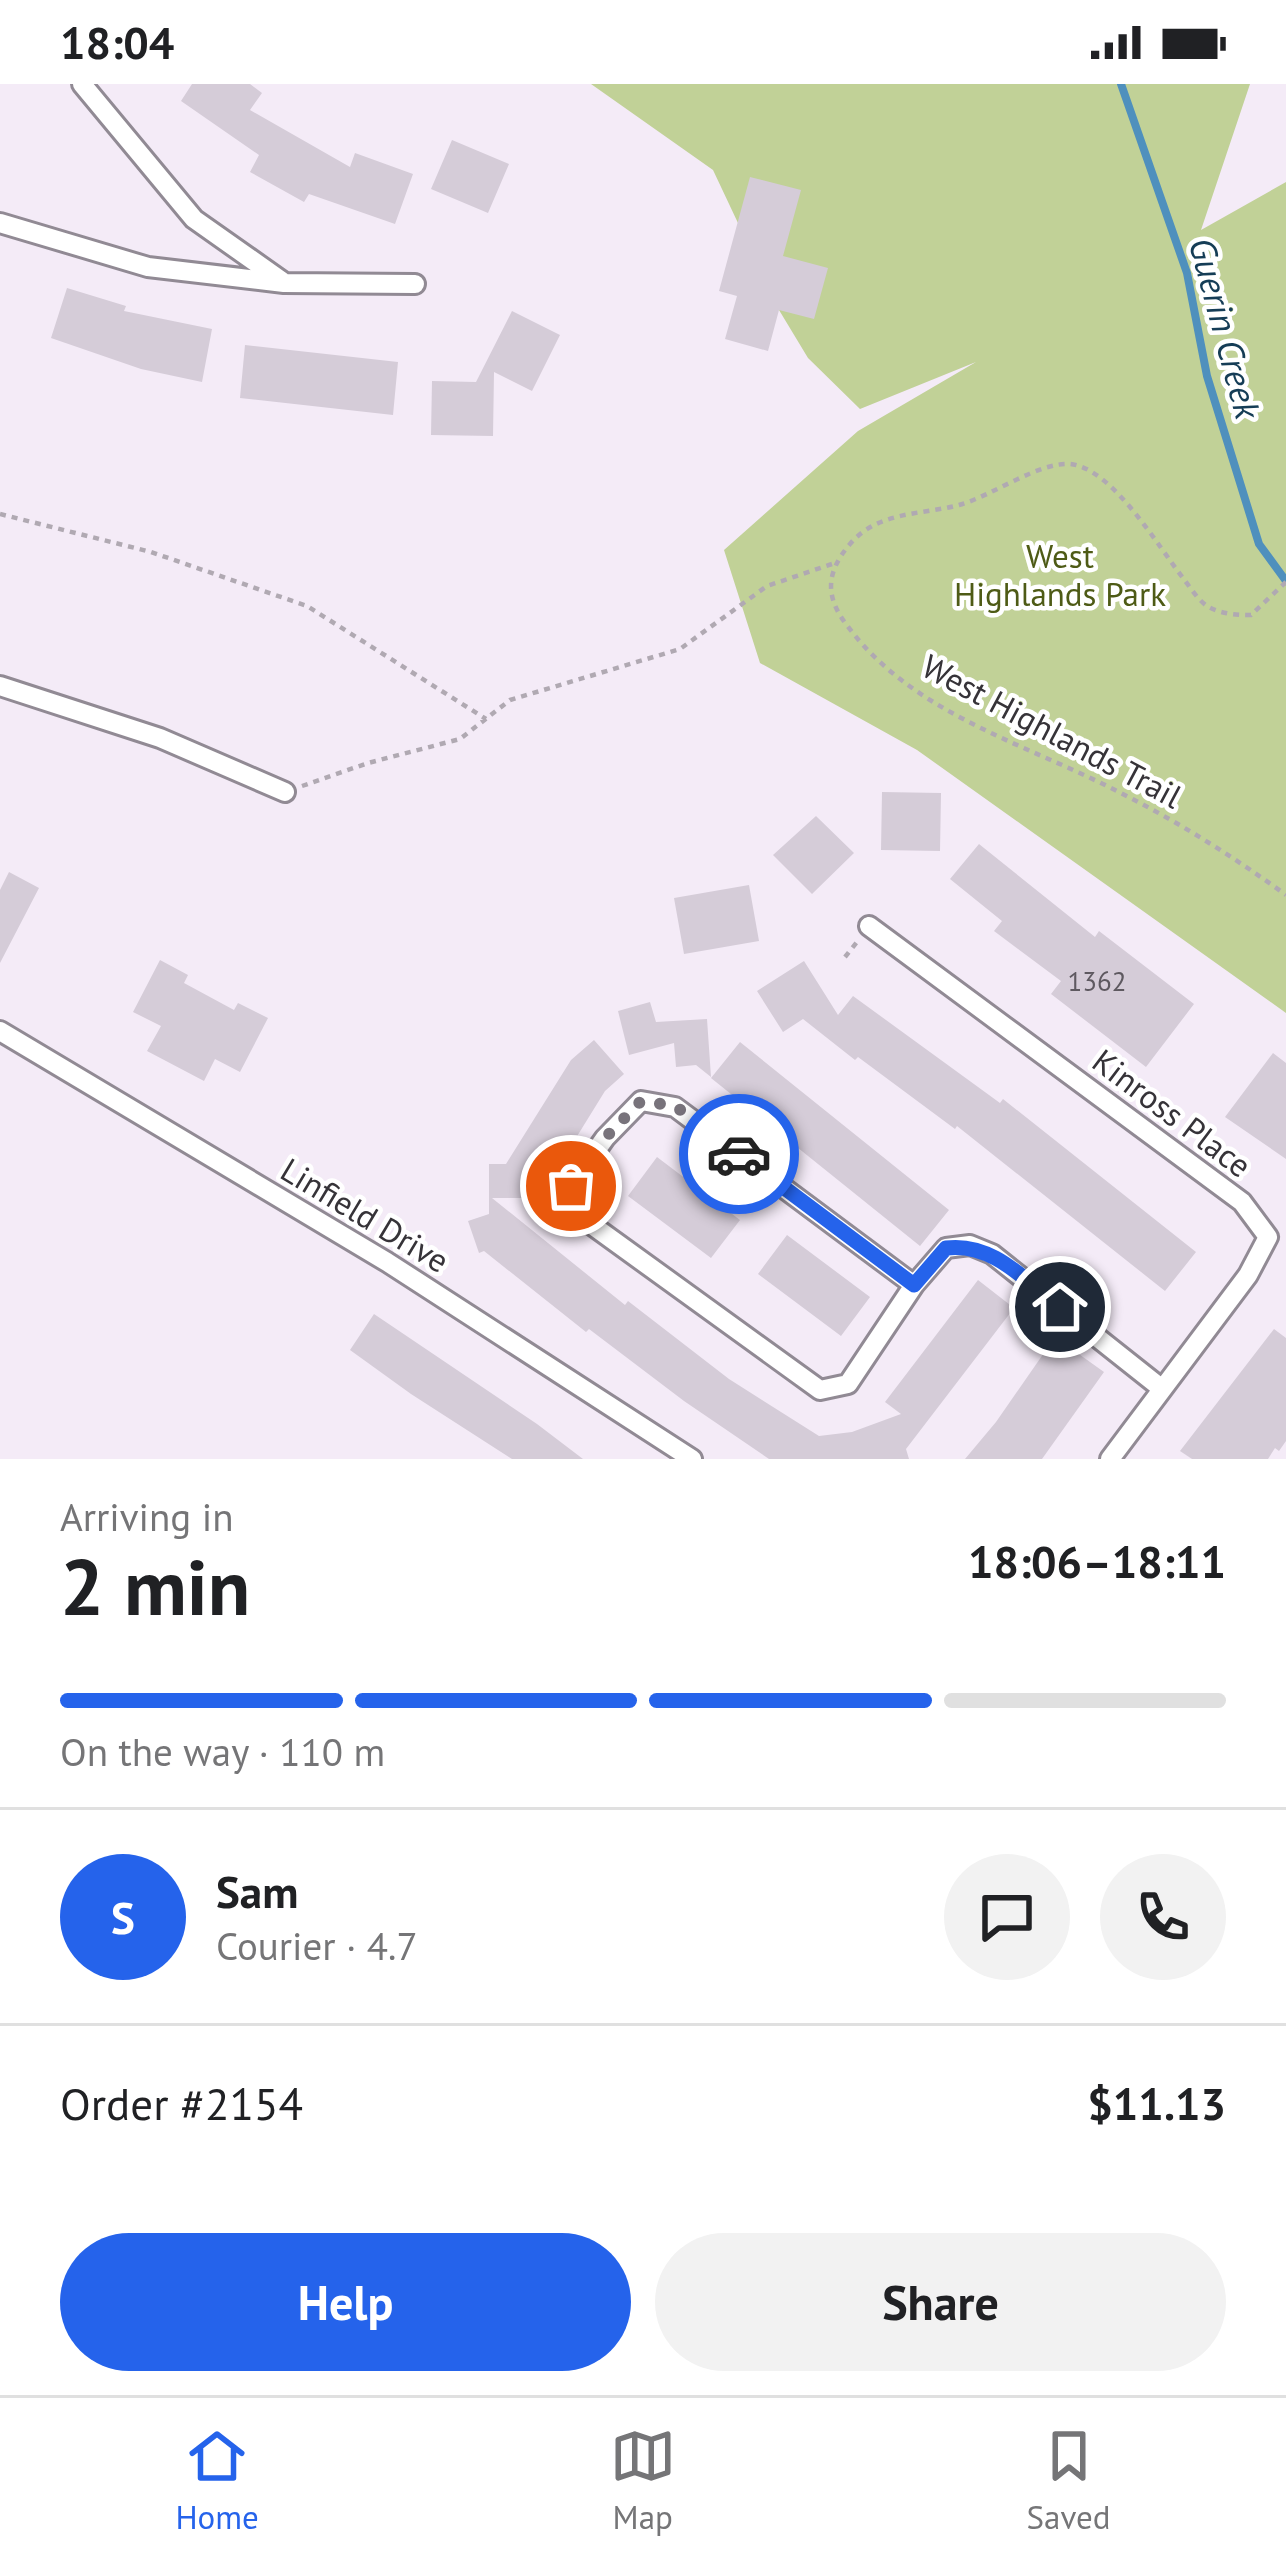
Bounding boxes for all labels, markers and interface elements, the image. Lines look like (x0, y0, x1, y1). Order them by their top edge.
text: 18:04 (60, 13, 174, 71)
water label: Guerin Creek (1179, 232, 1273, 425)
park label: West Highlands Park (954, 534, 1166, 615)
street label: West Highlands Trail (915, 644, 1190, 817)
house number: 1362 (1068, 964, 1126, 998)
street label: Kinross Place (1084, 1039, 1260, 1186)
courier (679, 1094, 799, 1214)
icon: car (706, 1121, 772, 1187)
pin (520, 1135, 622, 1237)
street label: Linfield Drive (273, 1148, 457, 1282)
icon: bag (538, 1153, 604, 1219)
pin (1009, 1256, 1111, 1358)
icon: home (1027, 1274, 1093, 1340)
text: Arriving in (60, 1491, 234, 1542)
text: 18:06–18:11 (968, 1532, 1226, 1590)
text: 2 min (60, 1536, 250, 1637)
text: On the way · 110 m (60, 1726, 385, 1777)
button: chat (944, 1854, 1070, 1980)
button: phone (1100, 1854, 1226, 1980)
text: Sam (216, 1862, 298, 1920)
text: S (111, 1888, 135, 1946)
text: Courier · 4.7 (216, 1920, 418, 1971)
text: Order #2154 (60, 2074, 303, 2132)
text: $11.13 (1087, 2074, 1226, 2132)
button: Help (60, 2233, 631, 2371)
button: Share (655, 2233, 1226, 2371)
tab: Home (175, 2423, 259, 2538)
tab: Map (610, 2423, 676, 2538)
tab: Saved (1027, 2423, 1111, 2538)

